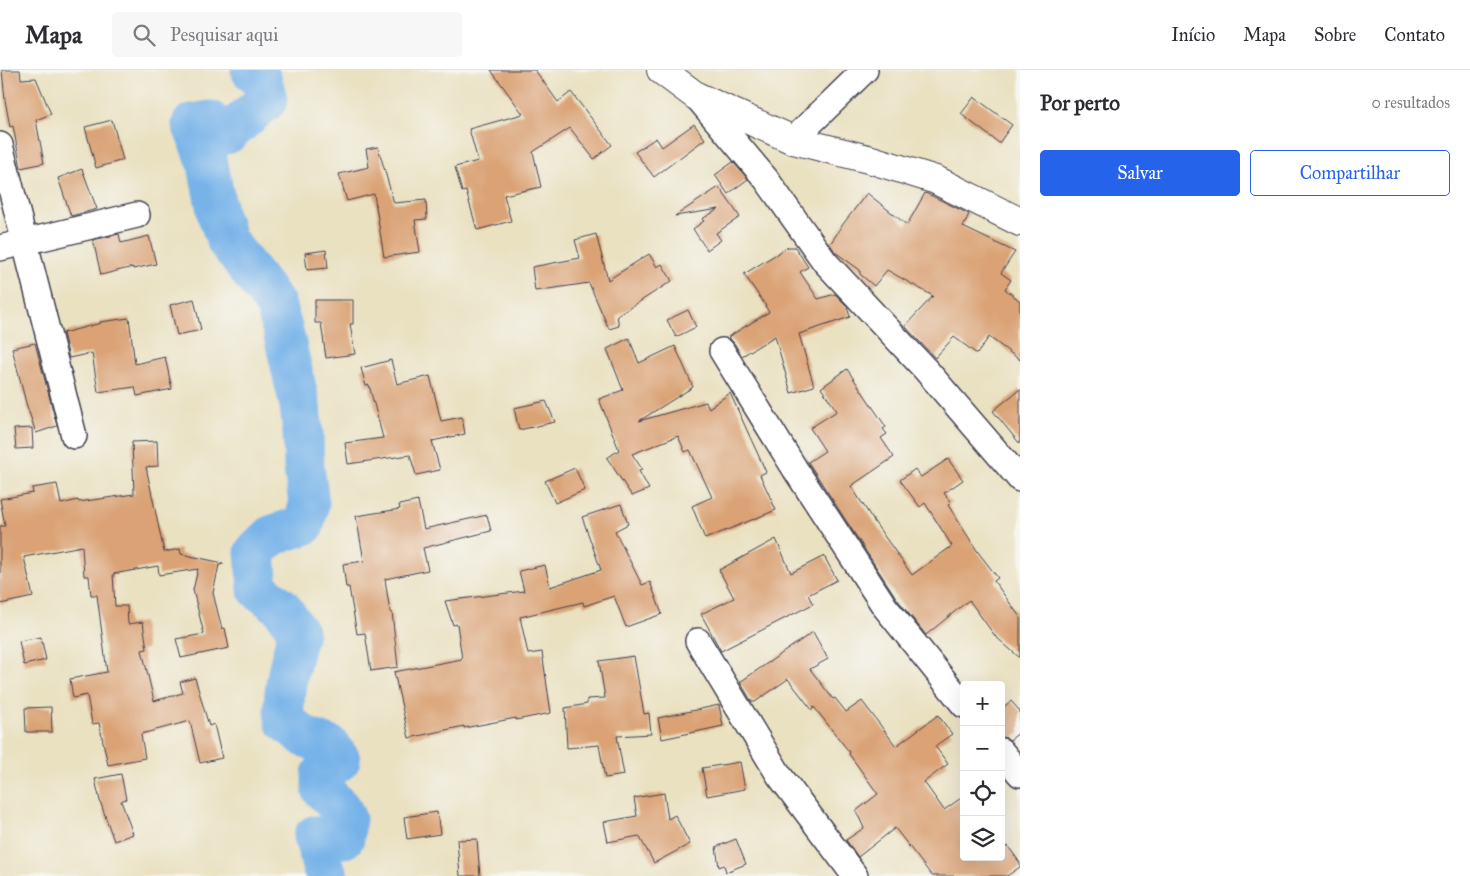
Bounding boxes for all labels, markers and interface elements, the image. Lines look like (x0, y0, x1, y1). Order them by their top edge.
search box (112, 12, 462, 57)
text: Mapa (25, 20, 82, 50)
icon: search (130, 21, 158, 49)
text: Pesquisar aqui (170, 23, 278, 46)
text: Início (1171, 24, 1215, 46)
text: Mapa (1243, 24, 1286, 46)
text: Sobre (1314, 24, 1356, 46)
text: Contato (1384, 24, 1445, 46)
text: Por perto (1040, 90, 1120, 116)
text: 0 resultados (1372, 93, 1450, 112)
button: Salvar (1040, 150, 1240, 196)
button: Compartilhar (1250, 150, 1450, 196)
map controls (960, 681, 1005, 861)
button: + (960, 681, 1005, 726)
button: − (960, 726, 1005, 771)
button: locate (960, 771, 1005, 816)
button: layers (960, 816, 1005, 861)

